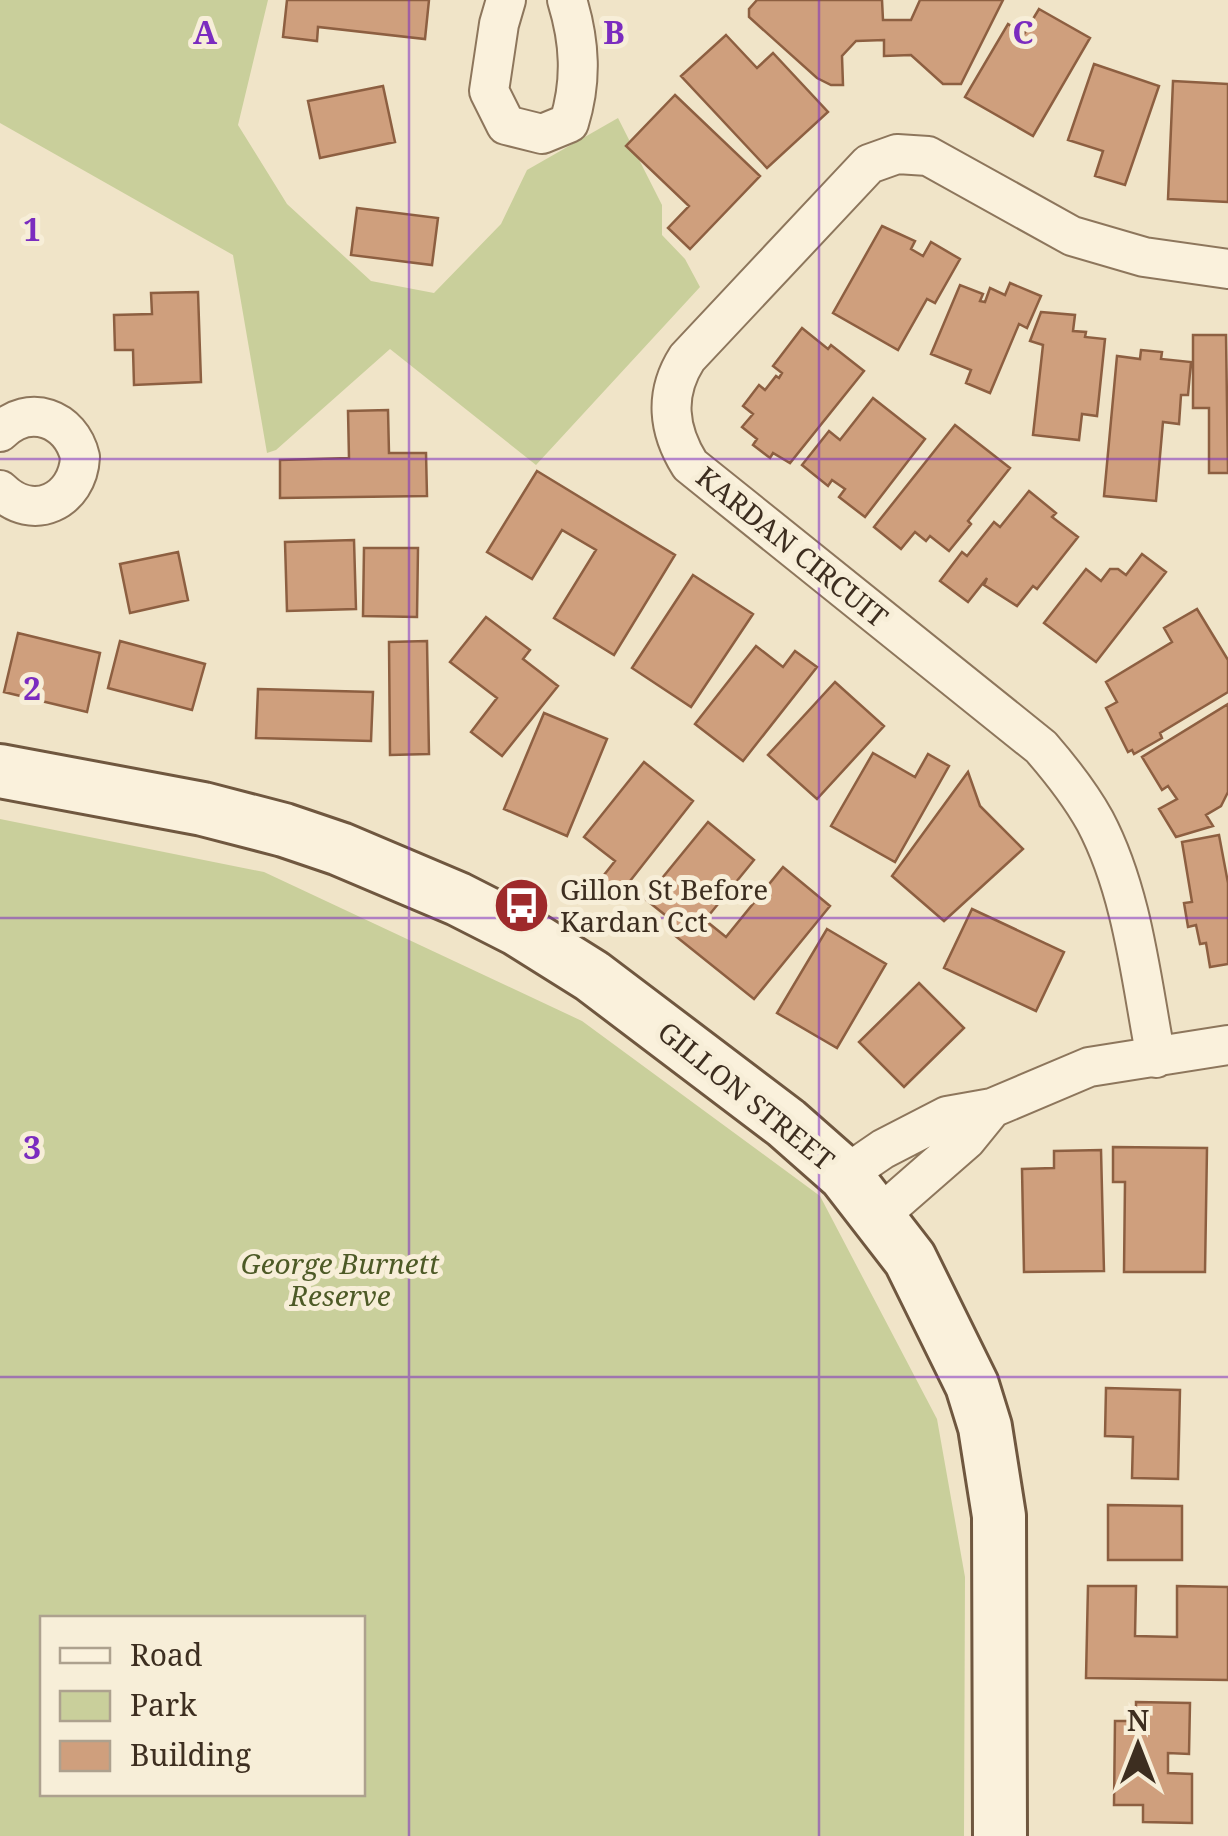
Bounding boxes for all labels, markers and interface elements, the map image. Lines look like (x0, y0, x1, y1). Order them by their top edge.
text: A (193, 10, 218, 53)
text: B (603, 10, 625, 53)
text: C (1012, 10, 1034, 53)
text: 1 (23, 207, 41, 250)
street label: KARDAN CIRCUIT (689, 457, 896, 635)
text: 2 (23, 666, 41, 709)
place label: Gillon St Before Kardan Cct (560, 870, 768, 940)
bus stop icon: Gillon St Before Kardan Cct (491, 876, 551, 936)
street label: GILLON STREET (650, 1012, 843, 1178)
text: 3 (23, 1125, 41, 1168)
park label: George Burnett Reserve (241, 1244, 440, 1314)
legend (40, 1616, 365, 1796)
text: Road (130, 1634, 202, 1675)
text: Park (130, 1684, 197, 1725)
north arrow (1088, 1696, 1188, 1796)
text: N (1127, 1701, 1149, 1739)
text: Building (130, 1734, 251, 1775)

